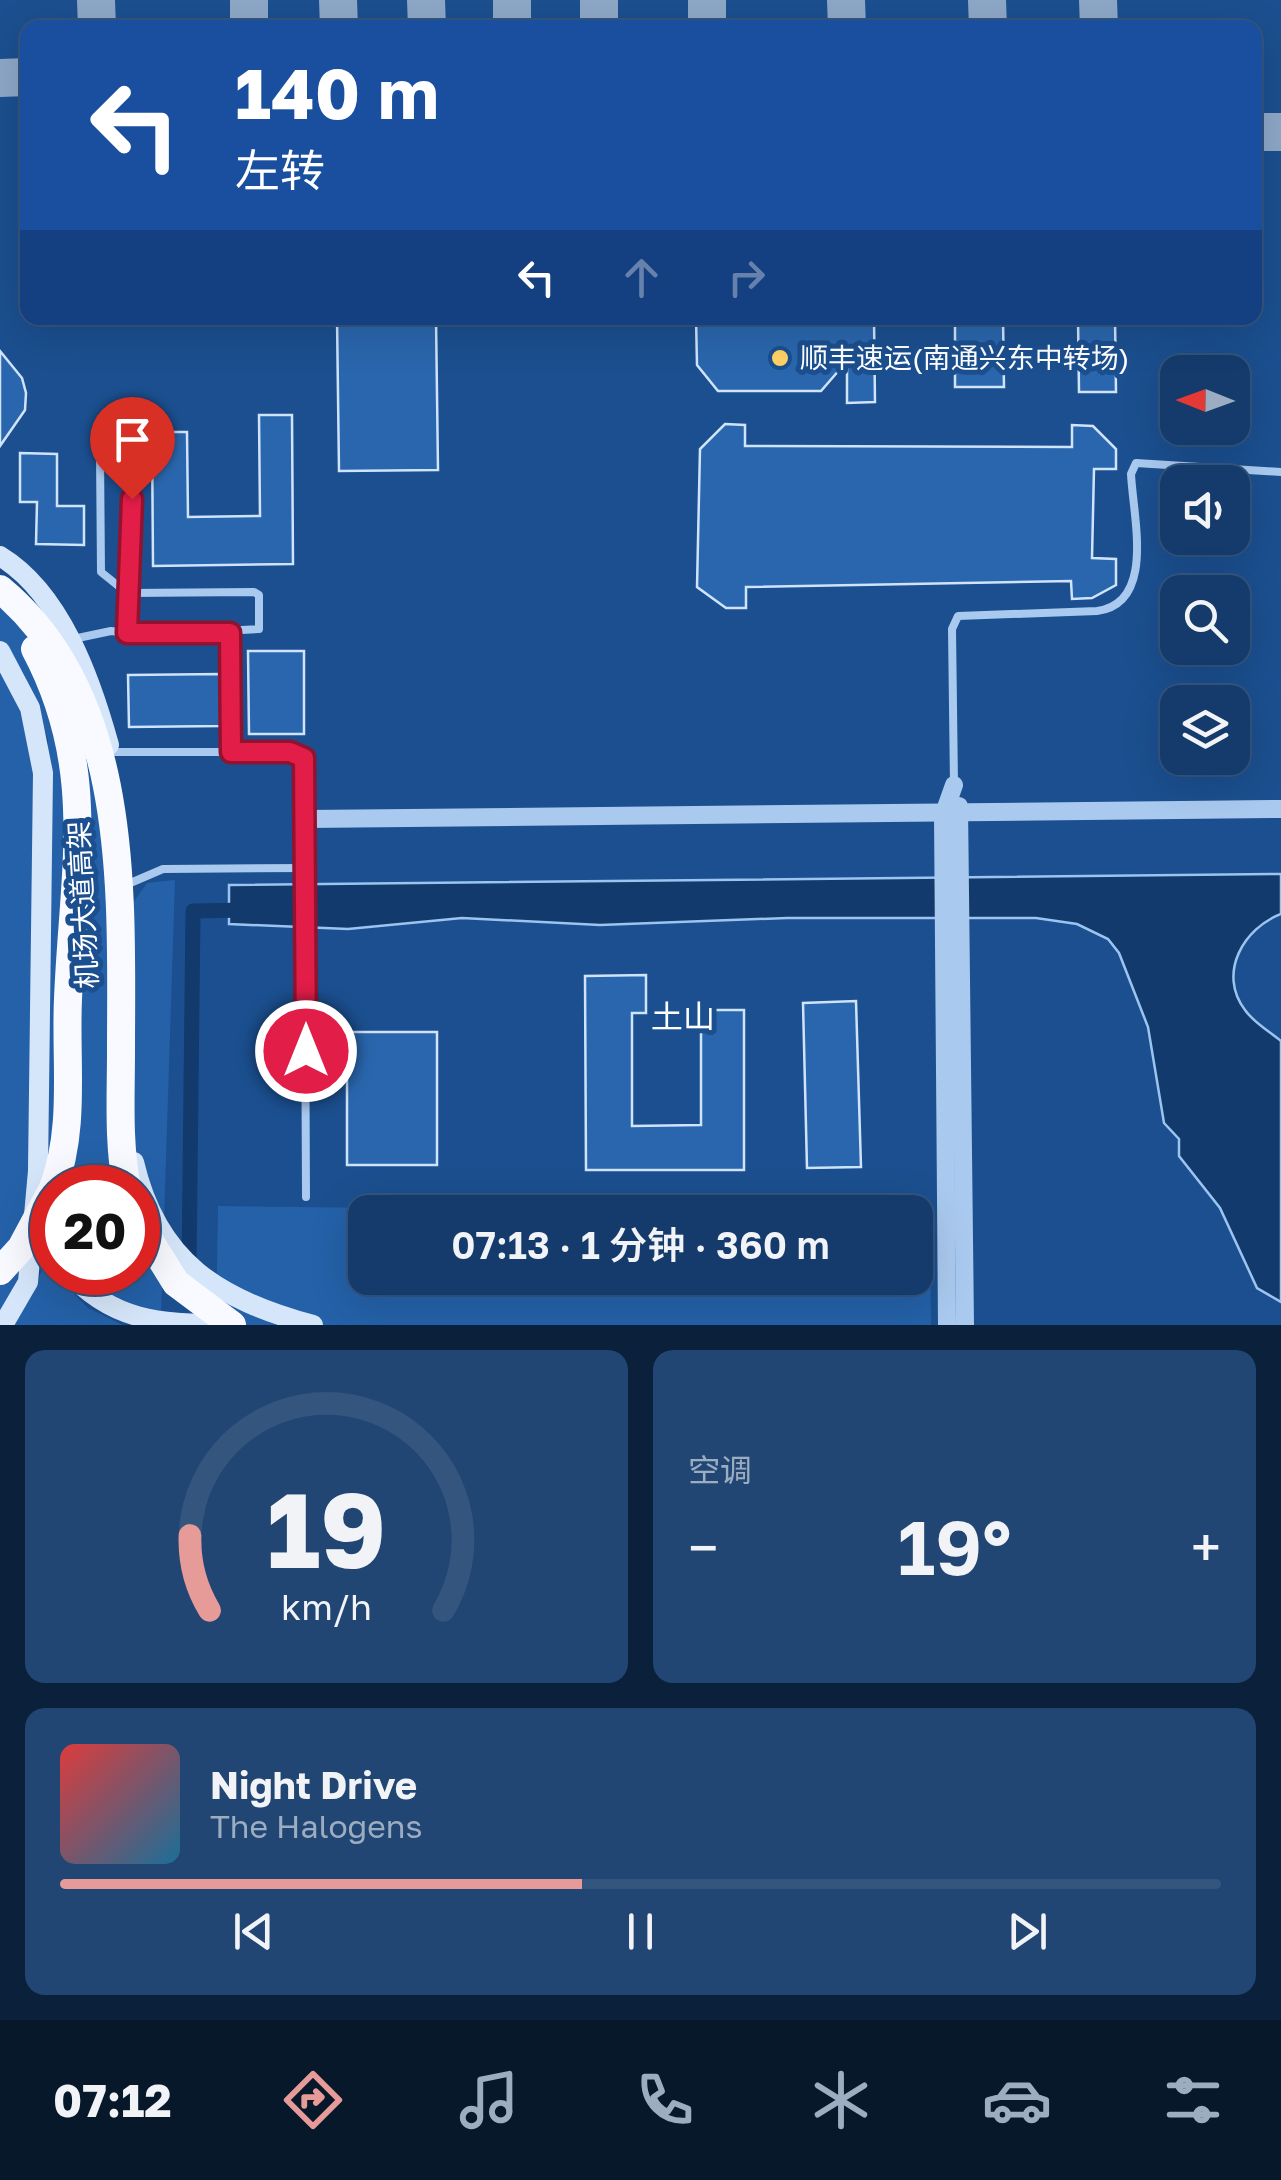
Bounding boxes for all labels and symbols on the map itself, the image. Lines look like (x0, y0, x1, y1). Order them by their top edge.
place label: 顺丰速运(南通兴东中转场) (800, 341, 1129, 374)
marker: 顺丰速运(南通兴东中转场) (769, 347, 791, 369)
north arrow (1160, 355, 1250, 445)
pin (90, 397, 175, 500)
street label: 机场大道高架 (62, 820, 103, 990)
district label: 土山 (651, 997, 715, 1035)
position arrow (254, 999, 358, 1103)
speed limit sign: 20 (30, 1165, 160, 1295)

